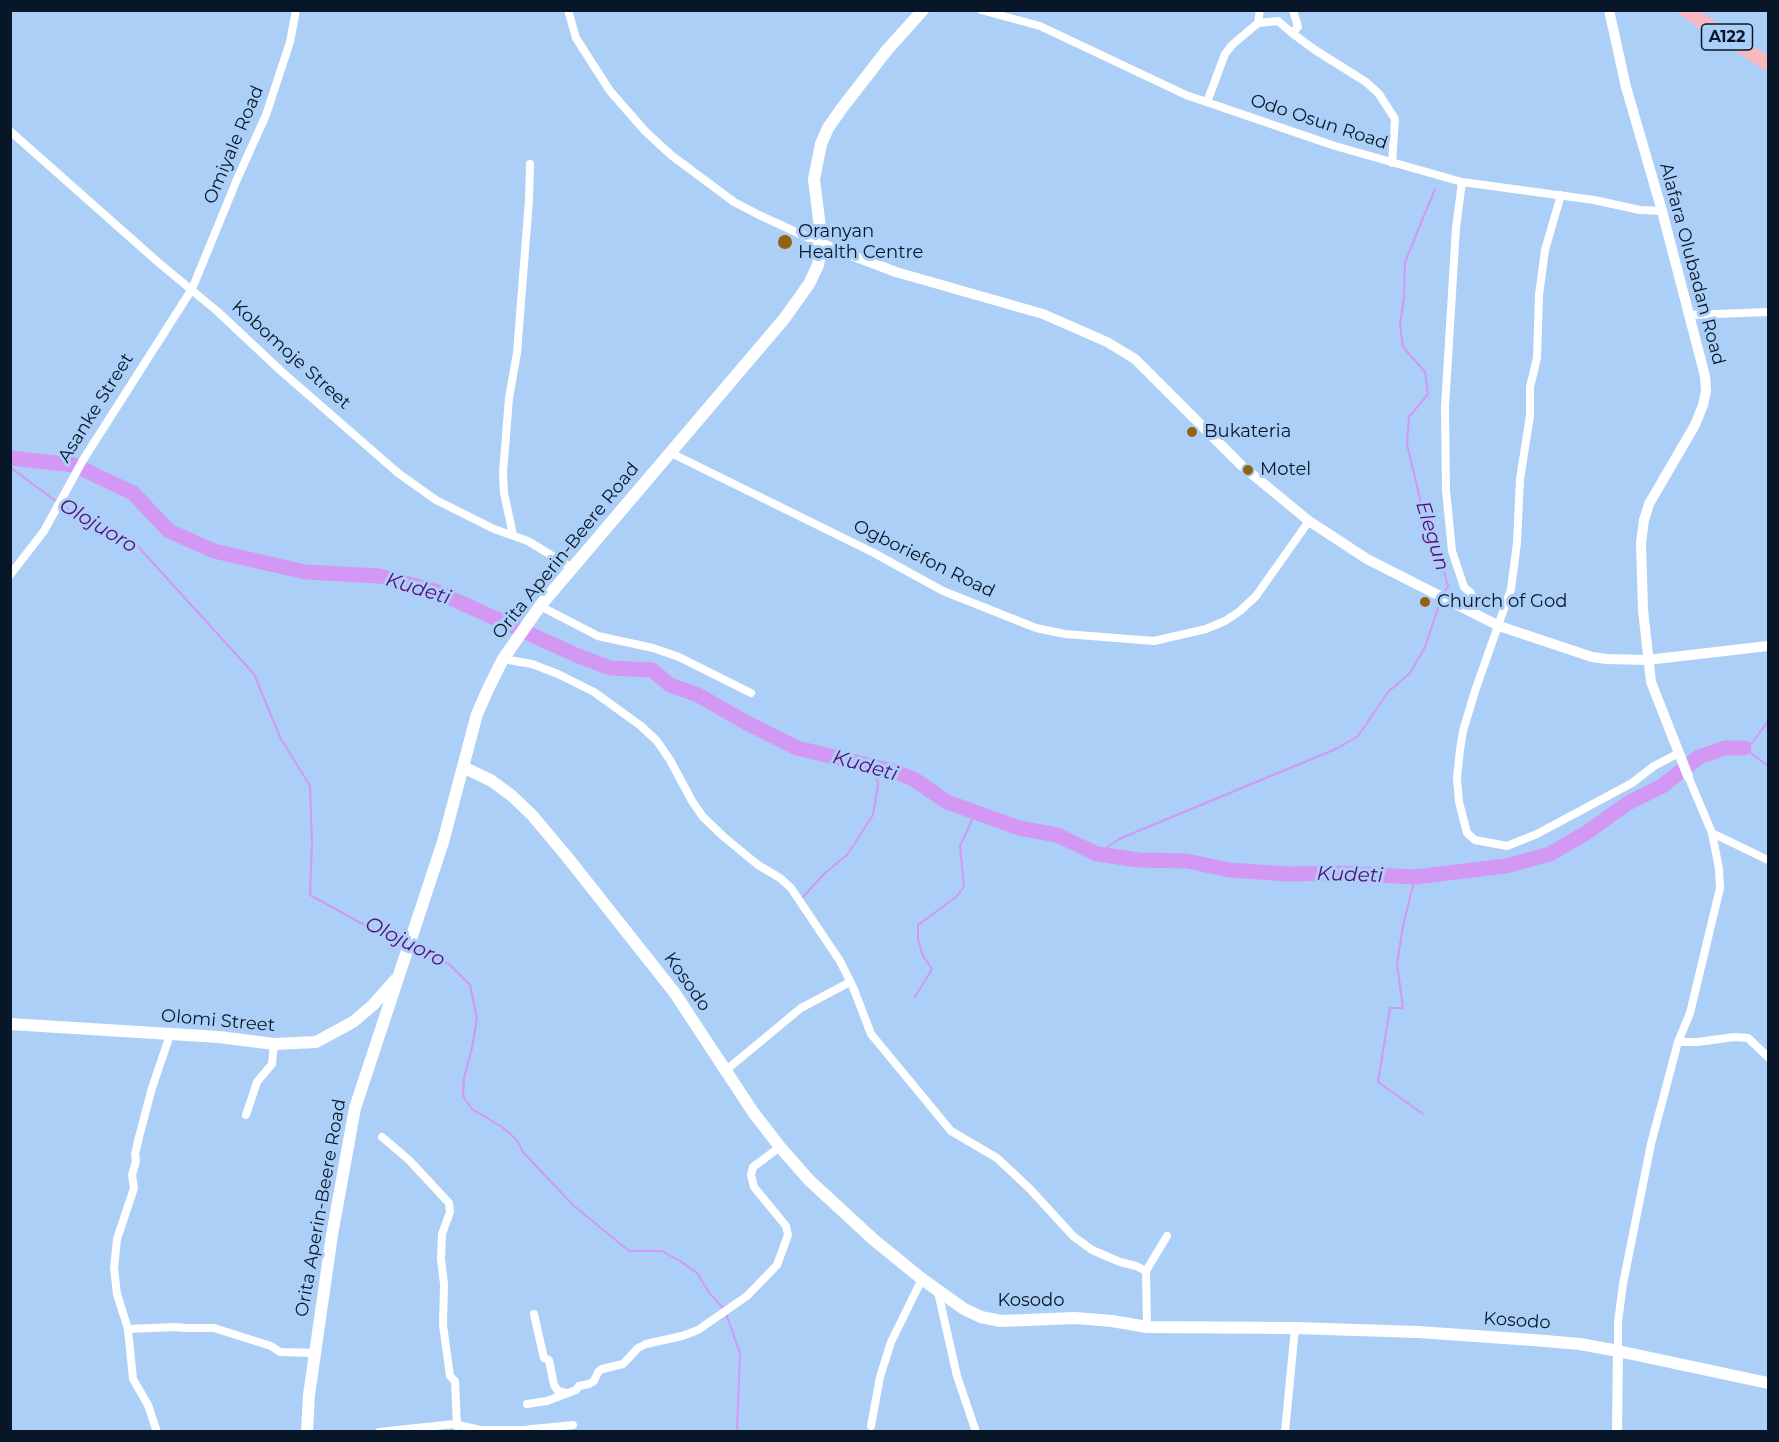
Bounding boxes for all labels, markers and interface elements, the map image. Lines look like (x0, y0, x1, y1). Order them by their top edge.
road number: A122 (1702, 24, 1752, 50)
street label: Omiyale Road (199, 83, 269, 207)
street label: Odo Osun Road (1248, 90, 1390, 154)
street label: Alafara Olubadan Road (1655, 161, 1729, 367)
place label: Oranyan Health Centre (798, 221, 923, 264)
marker: Oranyan Health Centre (776, 233, 794, 251)
street label: Kobomoje Street (227, 296, 355, 414)
street label: Asanke Street (54, 349, 138, 467)
place label: Bukateria (1204, 421, 1291, 443)
marker: Bukateria (1185, 425, 1199, 439)
street label: Orita Aperin-Beere Road (488, 458, 644, 644)
place label: Motel (1260, 459, 1311, 481)
marker: Motel (1241, 463, 1255, 477)
water label: Olojuoro (55, 493, 141, 559)
water label: Elegun (1410, 498, 1454, 574)
street label: Ogboriefon Road (850, 515, 998, 603)
water label: Kudeti (383, 568, 453, 610)
place label: Church of God (1437, 591, 1567, 613)
marker: Church of God (1418, 595, 1432, 609)
water label: Kudeti (830, 745, 900, 787)
water label: Kudeti (1316, 862, 1384, 888)
water label: Olojuoro (361, 912, 449, 972)
street label: Kosodo (659, 948, 715, 1016)
street label: Olomi Street (160, 1005, 276, 1037)
street label: Orita Aperin-Beere Road (291, 1097, 351, 1319)
street label: Kosodo (997, 1290, 1065, 1312)
street label: Kosodo (1483, 1308, 1551, 1334)

